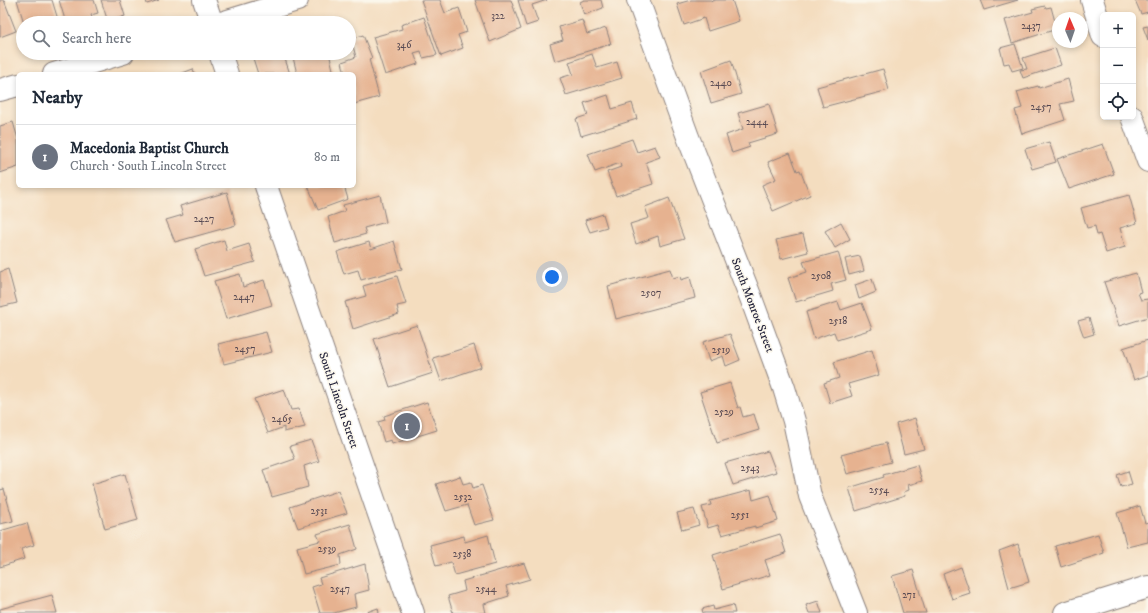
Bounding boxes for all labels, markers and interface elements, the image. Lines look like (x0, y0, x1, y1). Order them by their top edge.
house number: 322 (491, 10, 505, 22)
north arrow (1052, 12, 1088, 48)
map controls (1100, 12, 1136, 120)
button: + (1100, 12, 1136, 48)
search box (16, 16, 356, 60)
house number: 2437 (1021, 20, 1041, 32)
icon: search (30, 27, 52, 49)
text: Search here (62, 29, 131, 48)
house number: 346 (397, 39, 412, 51)
button: − (1100, 48, 1136, 84)
house number: 2440 (710, 77, 732, 89)
button: locate (1100, 84, 1136, 120)
text: Nearby (32, 87, 82, 109)
house number: 2457 (1031, 101, 1051, 113)
house number: 2444 (746, 116, 768, 128)
text: Macedonia Baptist Church (70, 139, 229, 158)
text: 1 (43, 149, 47, 165)
text: 80 m (314, 149, 340, 165)
text: Church · South Lincoln Street (70, 158, 226, 174)
house number: 2427 (194, 213, 214, 225)
street label: South Monroe Street (728, 256, 777, 355)
your location (542, 267, 562, 287)
house number: 2508 (811, 270, 831, 282)
house number: 2507 (641, 287, 661, 299)
house number: 2447 (233, 291, 255, 303)
house number: 2518 (829, 315, 847, 327)
house number: 2457 (235, 343, 255, 355)
house number: 2519 (712, 344, 730, 356)
street label: South Lincoln Street (315, 350, 362, 450)
house number: 2529 (714, 406, 734, 418)
pin: 1 (394, 411, 420, 441)
house number: 2465 (272, 413, 292, 425)
house number: 2543 (741, 462, 760, 474)
house number: 2554 (869, 484, 889, 496)
house number: 2532 (454, 491, 472, 503)
house number: 2531 (310, 505, 328, 517)
house number: 2551 (731, 509, 750, 521)
house number: 2539 (318, 543, 336, 555)
house number: 2538 (453, 548, 471, 560)
house number: 2547 (330, 583, 350, 595)
house number: 2544 (476, 583, 497, 595)
house number: 271 (902, 589, 916, 601)

